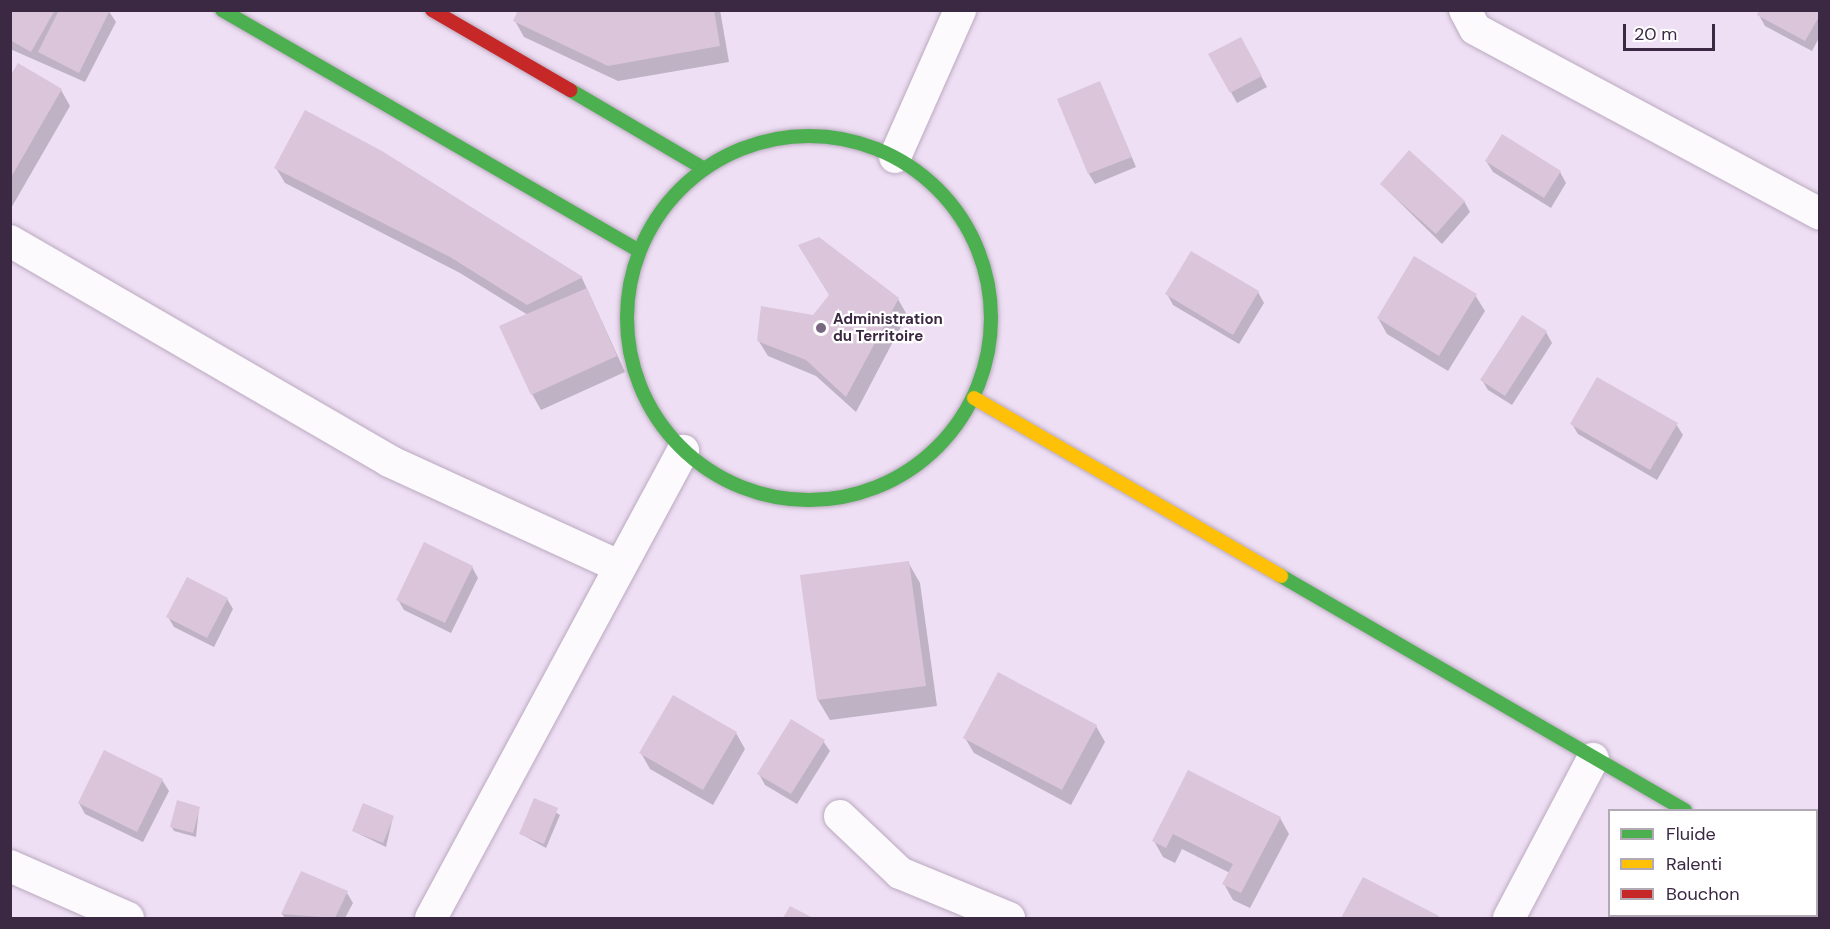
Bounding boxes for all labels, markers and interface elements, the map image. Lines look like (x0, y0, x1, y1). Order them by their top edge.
scale bar (1626, 12, 1718, 50)
text: 20 m (1634, 22, 1677, 46)
place label: Administration du Territoire (833, 310, 943, 345)
marker: Administration du Territoire (814, 321, 828, 335)
legend (1608, 809, 1818, 917)
text: Fluide (1666, 822, 1716, 846)
text: Ralenti (1666, 852, 1722, 876)
text: Bouchon (1666, 882, 1740, 906)

